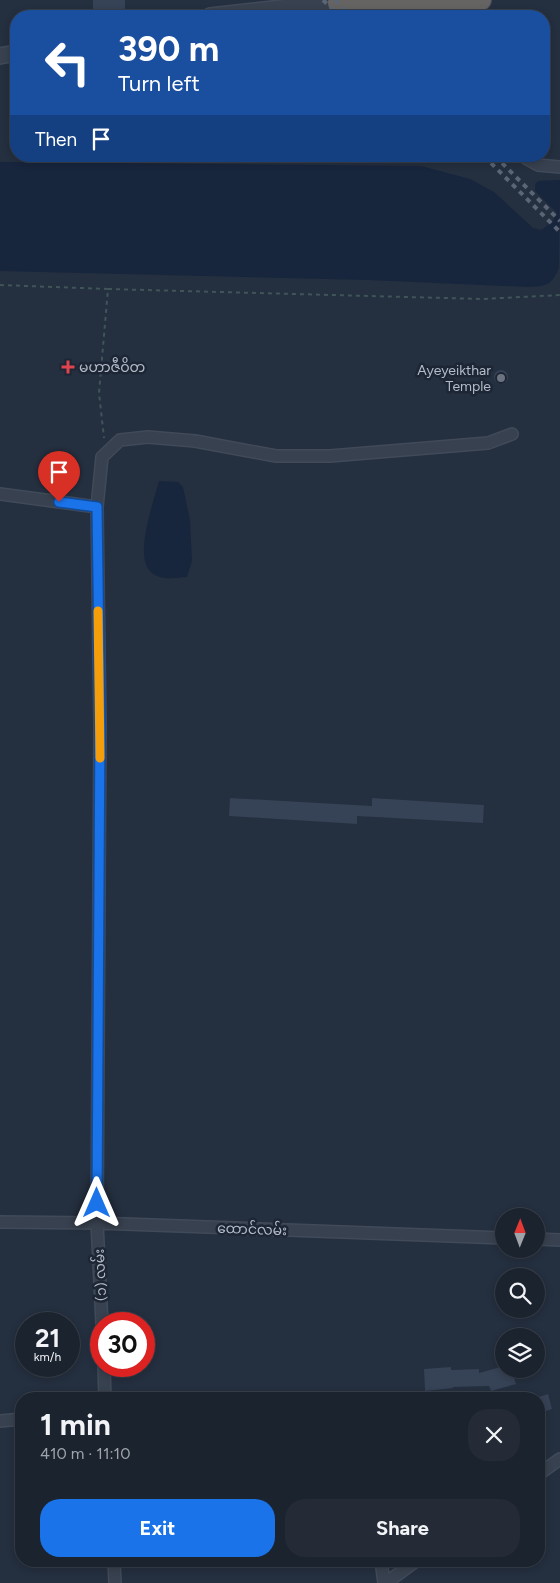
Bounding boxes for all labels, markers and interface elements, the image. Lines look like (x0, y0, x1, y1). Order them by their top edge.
text: 390 m (118, 28, 219, 70)
icon: left (35, 30, 100, 95)
text: Turn left (118, 70, 200, 97)
icon: arrive (87, 125, 115, 153)
text: Then (35, 128, 77, 151)
place label: မဟာဇီဝိတ (79, 357, 145, 376)
marker: မဟာဇီဝိတ (61, 360, 75, 374)
place label: Ayeyeikthar Temple (417, 362, 491, 395)
marker: Ayeyeikthar Temple (495, 372, 507, 384)
pin (38, 451, 80, 502)
icon: arrive (45, 458, 73, 486)
position arrow (70, 1176, 122, 1228)
north arrow (495, 1208, 545, 1258)
map controls (495, 1208, 545, 1378)
street label: ထောင်လမ်း (217, 1218, 287, 1239)
street label: (၁) လမ်း (89, 1249, 110, 1302)
button: search (495, 1268, 545, 1318)
speed limit sign: 30 (90, 1312, 155, 1377)
text: 21 (35, 1323, 60, 1353)
button: layers (495, 1328, 545, 1378)
text: km/h (34, 1350, 61, 1364)
text: 1 min (40, 1406, 111, 1443)
button: close (468, 1409, 520, 1461)
text: 410 m · 11:10 (40, 1444, 130, 1463)
button: Exit (40, 1499, 275, 1557)
button: Share (285, 1499, 520, 1557)

